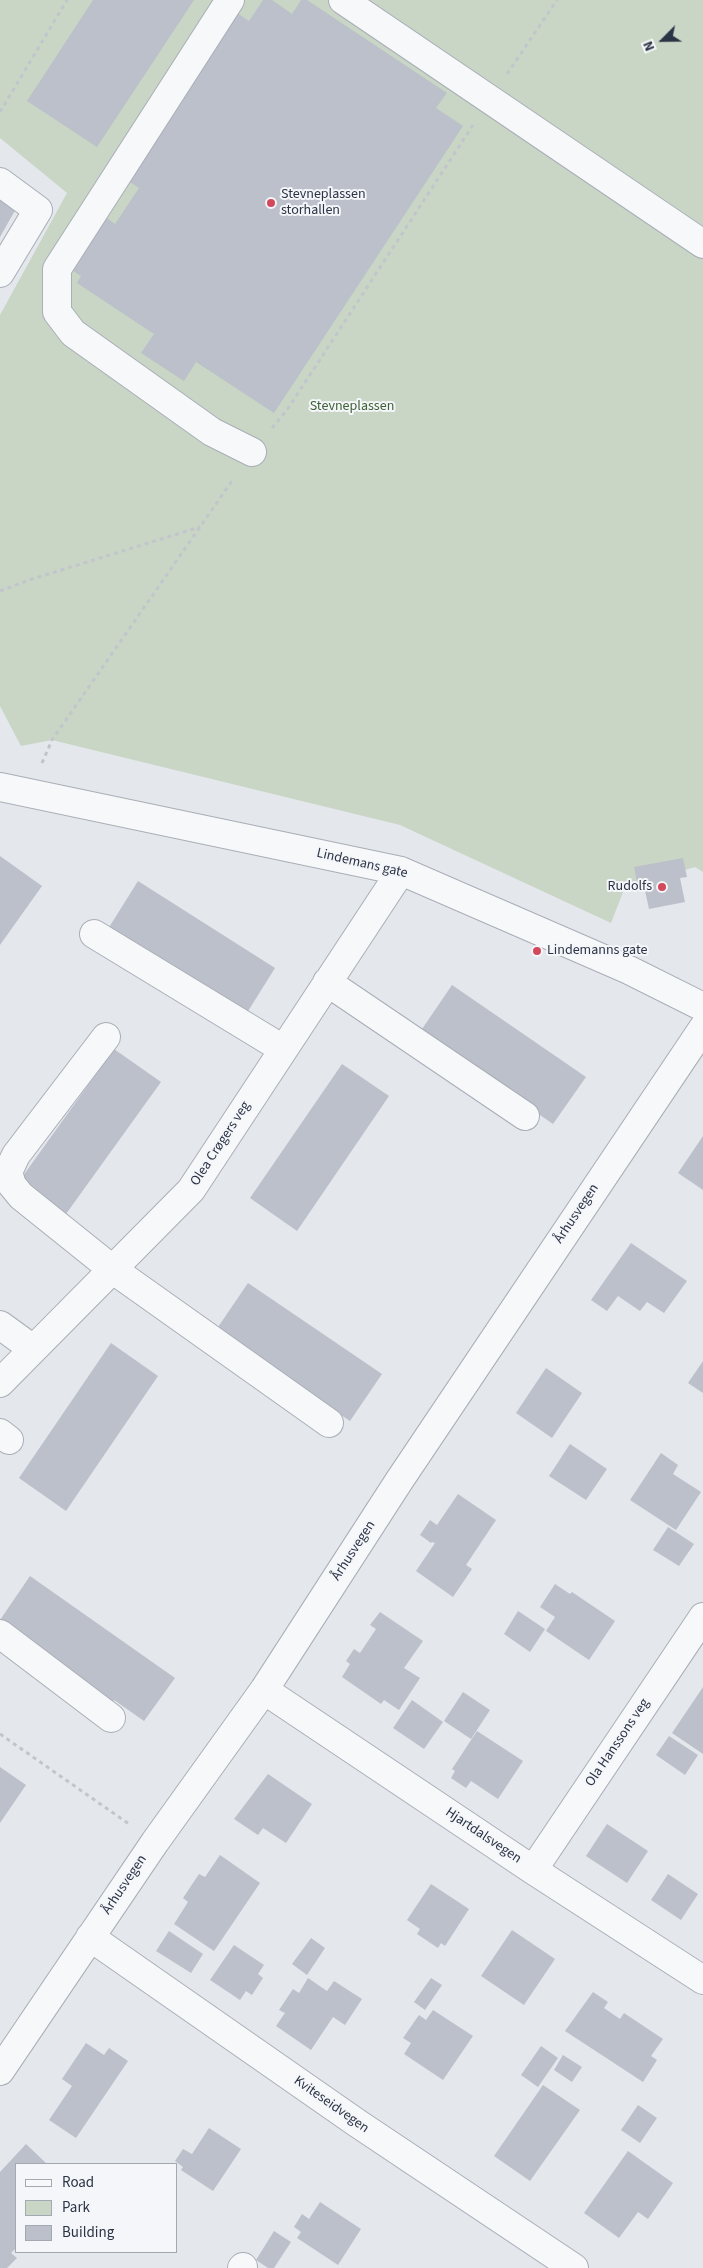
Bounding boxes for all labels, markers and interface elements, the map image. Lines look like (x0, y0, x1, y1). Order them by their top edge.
north arrow (638, 15, 688, 65)
text: N (638, 38, 660, 54)
place label: Stevneplassen storhallen (281, 187, 366, 220)
marker: Stevneplassen storhallen (265, 197, 277, 209)
park label: Stevneplassen (310, 399, 394, 415)
street label: Lindemans gate (315, 845, 409, 883)
place label: Rudolfs (608, 879, 652, 895)
marker: Rudolfs (656, 881, 668, 893)
place label: Lindemanns gate (547, 943, 647, 959)
marker: Lindemanns gate (531, 945, 543, 957)
street label: Olea Crøgers veg (187, 1099, 255, 1189)
street label: Århusvegen (551, 1181, 603, 1247)
street label: Århusvegen (328, 1518, 380, 1584)
street label: Ola Hanssons veg (582, 1696, 654, 1790)
street label: Hjartdalsvegen (442, 1804, 524, 1868)
street label: Århusvegen (99, 1852, 151, 1918)
street label: Kviteseidvegen (290, 2073, 372, 2137)
legend (15, 2163, 178, 2253)
text: Road (62, 2172, 94, 2193)
text: Park (62, 2197, 90, 2218)
text: Building (62, 2222, 114, 2243)

